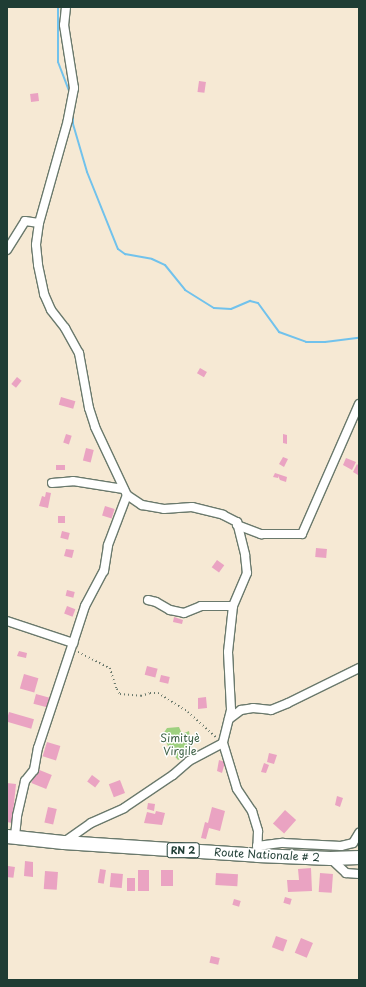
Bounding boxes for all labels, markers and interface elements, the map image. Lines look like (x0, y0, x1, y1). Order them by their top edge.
park label: Simityè Virgile (160, 732, 200, 758)
road number: RN 2 (166, 842, 200, 858)
street label: Route Nationale # 2 (213, 846, 321, 864)

